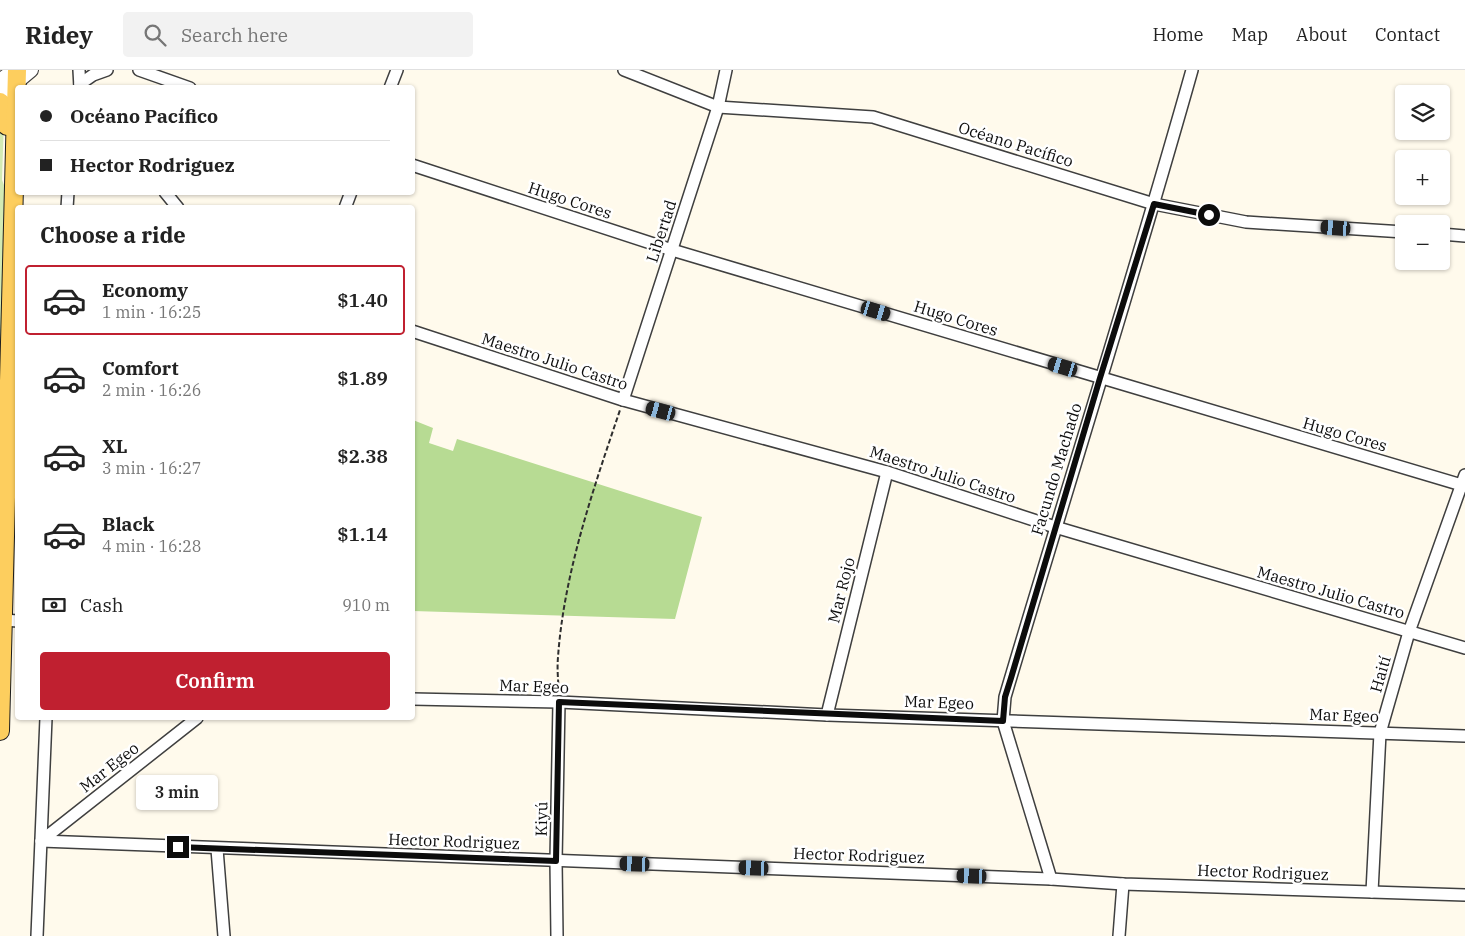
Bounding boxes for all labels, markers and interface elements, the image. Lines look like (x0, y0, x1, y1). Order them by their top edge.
search box (123, 12, 473, 57)
text: Ridey (25, 19, 93, 51)
icon: search (141, 21, 169, 49)
text: Search here (181, 23, 288, 47)
text: Home (1152, 23, 1204, 46)
text: Map (1232, 23, 1268, 46)
text: About (1296, 23, 1347, 46)
text: Contact (1375, 23, 1440, 46)
map controls (1395, 85, 1450, 270)
button: layers (1395, 85, 1450, 140)
text: Océano Pacífico (70, 104, 218, 128)
street label: Océano Pacífico (956, 117, 1076, 171)
button: + (1395, 150, 1450, 205)
text: Hector Rodriguez (70, 153, 235, 177)
street label: Hugo Cores (526, 177, 614, 223)
street label: Libertad (642, 197, 681, 265)
route start (1198, 204, 1220, 226)
button: − (1395, 215, 1450, 270)
car (1320, 219, 1351, 237)
text: Choose a ride (40, 220, 186, 249)
icon: car (42, 278, 87, 323)
text: Economy (102, 278, 188, 302)
text: $1.40 (337, 288, 388, 312)
street label: Hugo Cores (912, 296, 1000, 340)
car (859, 299, 892, 323)
text: 1 min · 16:25 (102, 302, 201, 322)
street label: Maestro Julio Castro (479, 328, 631, 394)
car (1046, 355, 1079, 379)
icon: car (42, 356, 87, 401)
text: Comfort (102, 356, 179, 380)
text: $1.89 (337, 366, 388, 390)
text: 2 min · 16:26 (102, 380, 201, 400)
car (644, 400, 677, 422)
street label: Facundo Machado (1026, 400, 1086, 538)
street label: Hugo Cores (1301, 412, 1389, 456)
icon: car (42, 434, 87, 479)
text: XL (102, 434, 128, 458)
street label: Maestro Julio Castro (867, 441, 1019, 507)
text: $2.38 (337, 444, 388, 468)
text: 3 min · 16:27 (102, 458, 201, 478)
icon: car (42, 512, 87, 557)
text: Black (102, 512, 154, 536)
text: $1.14 (337, 522, 388, 546)
text: 4 min · 16:28 (102, 536, 201, 556)
street label: Mar Rojo (823, 555, 859, 625)
street label: Maestro Julio Castro (1255, 561, 1407, 623)
icon: cash (40, 591, 68, 619)
text: Cash (80, 593, 124, 617)
text: 910 m (342, 595, 390, 615)
button: Confirm (40, 652, 390, 710)
street label: Haití (1365, 653, 1395, 695)
street label: Mar Egeo (499, 675, 569, 697)
street label: Mar Egeo (904, 691, 974, 713)
street label: Mar Egeo (1309, 704, 1379, 726)
street label: Mar Egeo (75, 738, 143, 796)
callout: 3 min (137, 774, 219, 810)
text: 3 min (155, 782, 199, 802)
street label: Kiyú (531, 801, 551, 837)
street label: Hector Rodriguez (388, 829, 520, 853)
route end (167, 836, 189, 858)
street label: Hector Rodriguez (793, 843, 925, 867)
car (619, 856, 650, 872)
car (738, 860, 769, 876)
street label: Hector Rodriguez (1197, 860, 1329, 884)
car (956, 868, 987, 884)

